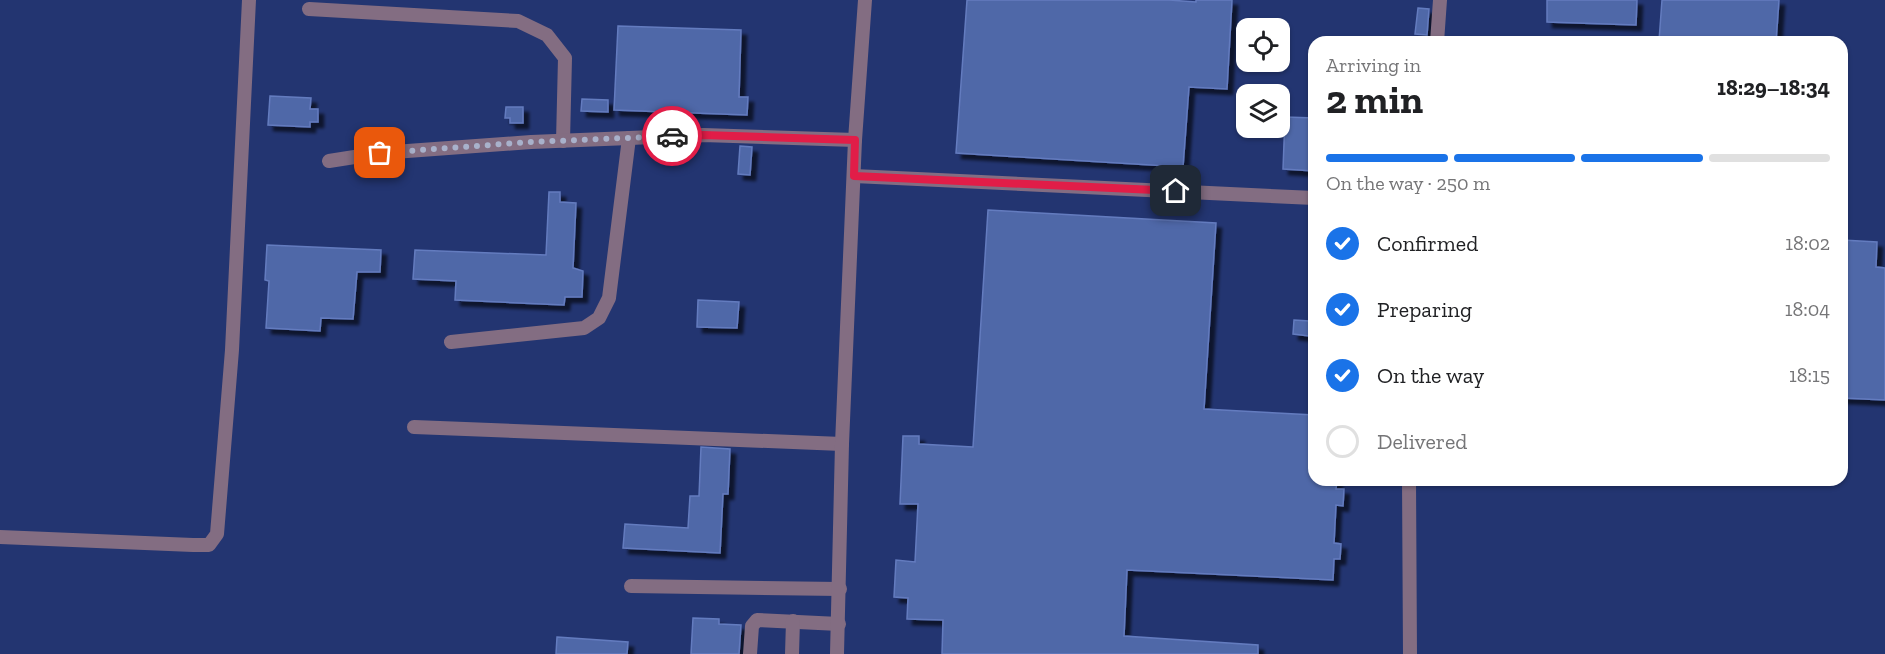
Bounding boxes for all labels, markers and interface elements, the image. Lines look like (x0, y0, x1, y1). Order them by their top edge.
map controls (1236, 18, 1290, 138)
button: locate (1236, 18, 1290, 72)
text: Arriving in (1326, 53, 1421, 77)
text: 18:29–18:34 (1717, 74, 1830, 101)
text: 2 min (1326, 76, 1423, 123)
button: layers (1236, 84, 1290, 138)
courier (642, 106, 702, 166)
icon: car (656, 120, 689, 153)
pin (354, 127, 405, 178)
icon: bag (363, 136, 396, 169)
pin (1150, 165, 1201, 216)
text: On the way · 250 m (1326, 171, 1490, 195)
icon: home (1159, 174, 1192, 207)
icon: check (1326, 227, 1359, 260)
text: Confirmed (1377, 230, 1478, 257)
text: 18:02 (1785, 231, 1830, 255)
icon: check (1326, 293, 1359, 326)
text: Preparing (1377, 296, 1472, 323)
text: 18:04 (1785, 297, 1830, 321)
icon: check (1326, 359, 1359, 392)
text: On the way (1377, 362, 1484, 389)
text: 18:15 (1789, 363, 1830, 387)
text: Delivered (1377, 428, 1467, 455)

